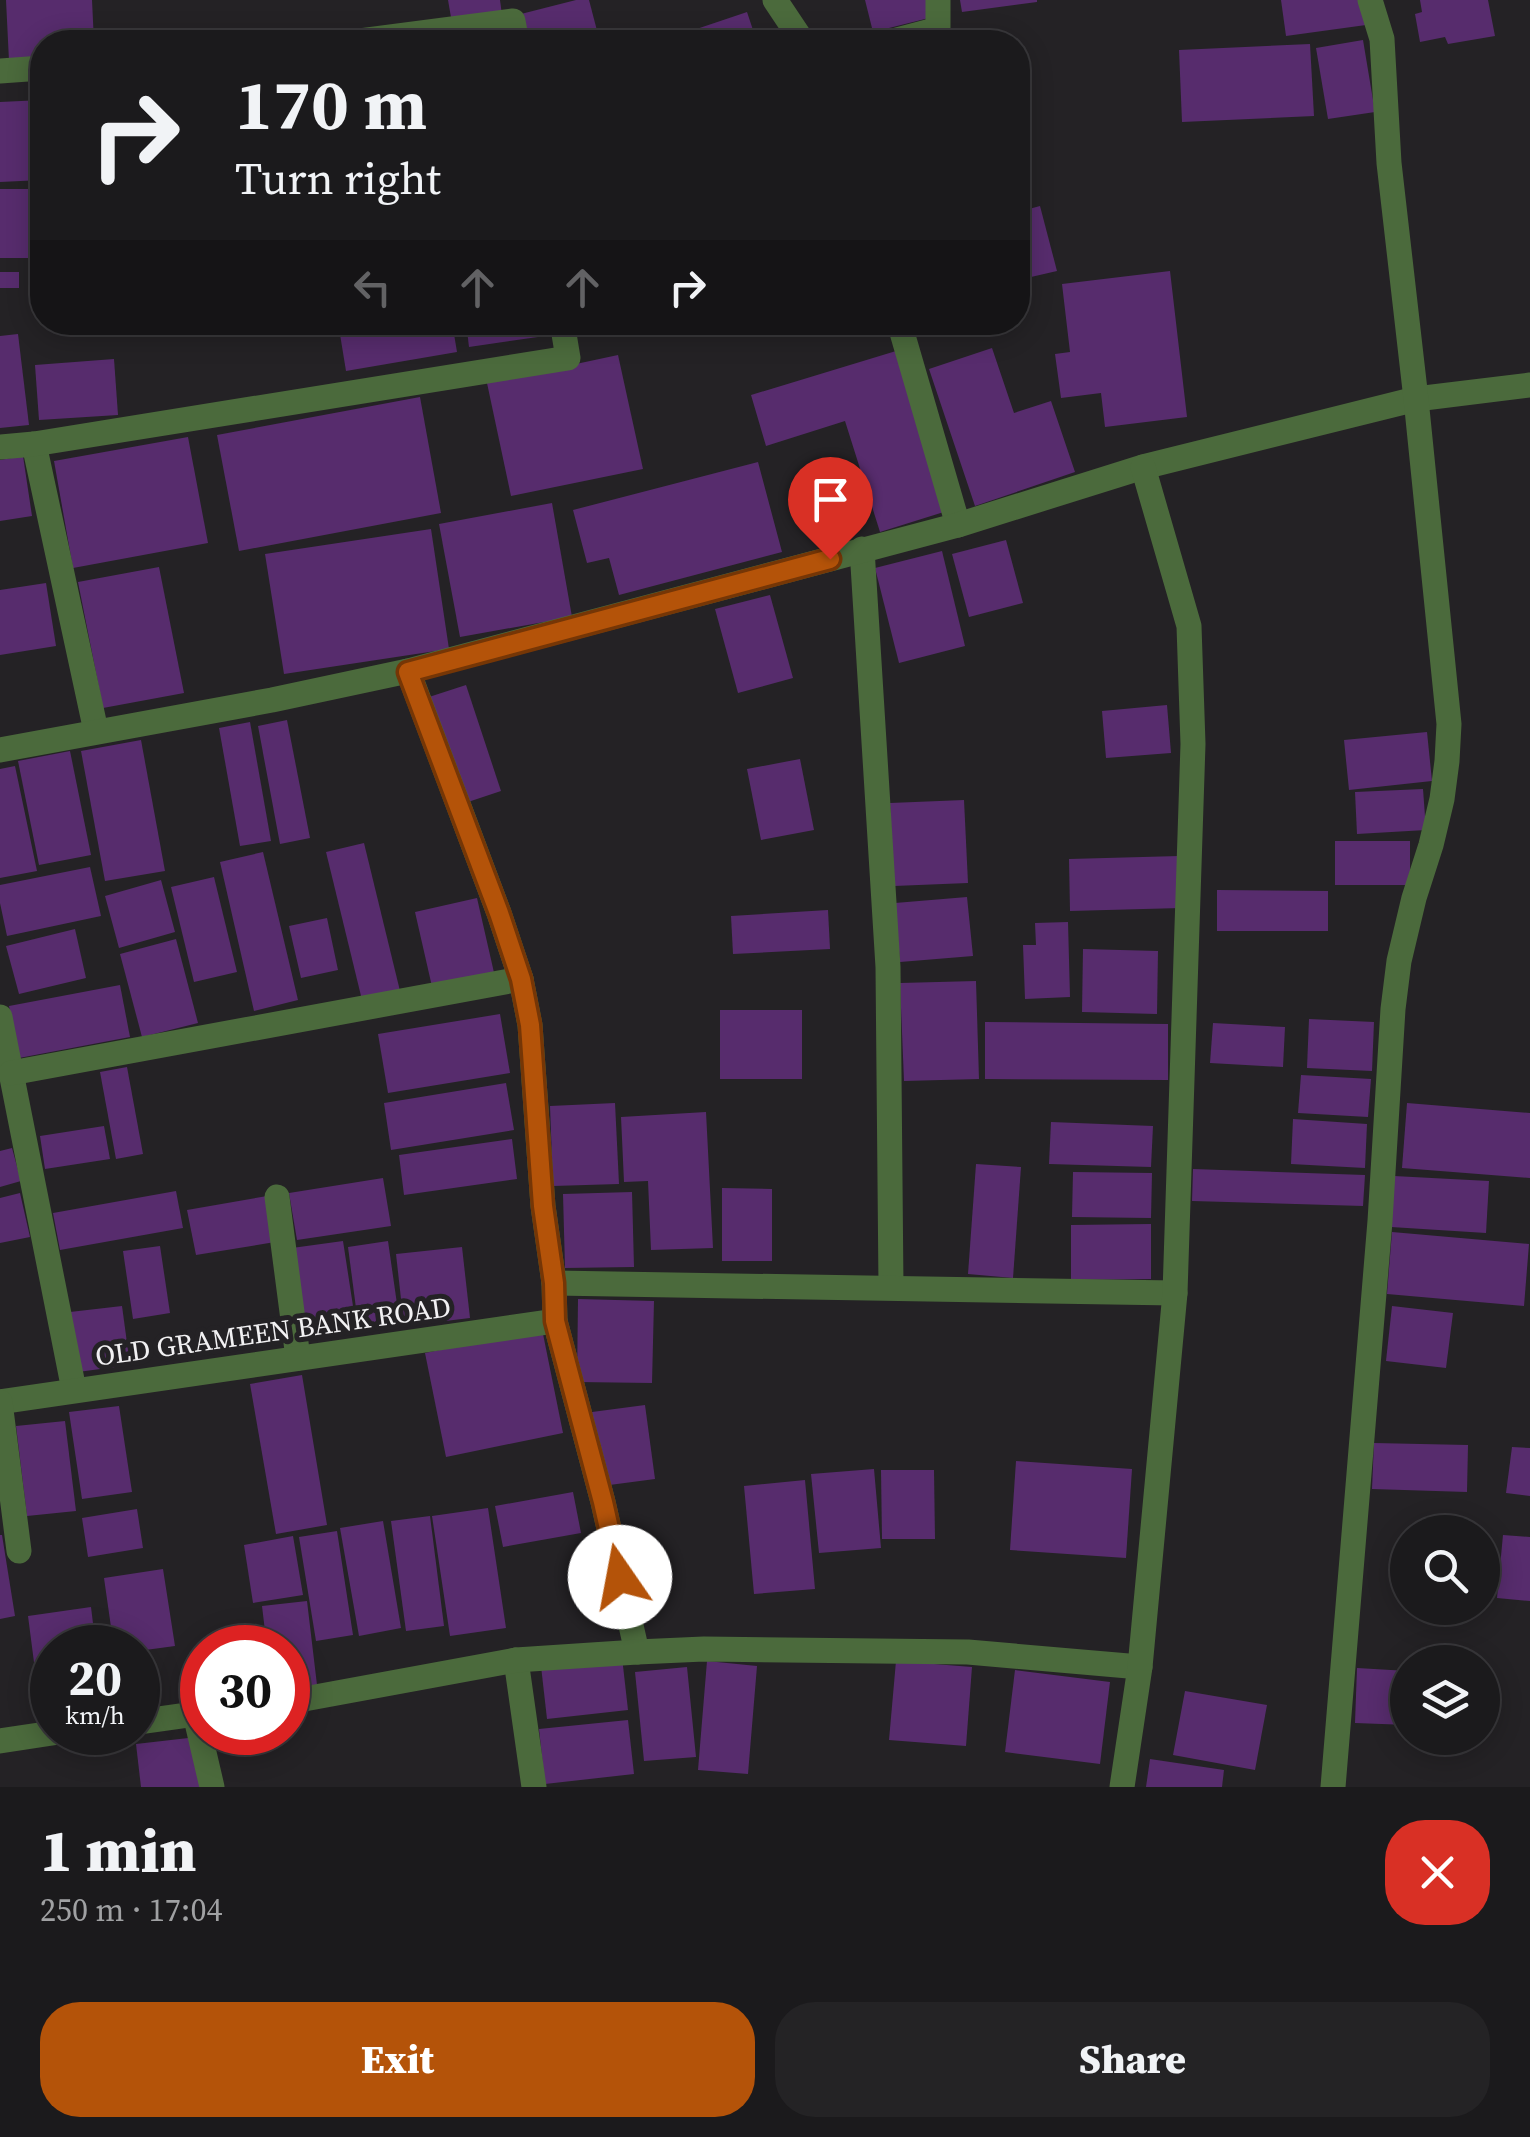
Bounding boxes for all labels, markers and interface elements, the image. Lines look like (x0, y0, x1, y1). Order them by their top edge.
text: 170 m (235, 56, 427, 152)
icon: right (70, 70, 200, 200)
text: Turn right (235, 147, 441, 209)
icon: left (345, 260, 400, 315)
icon: ahead (450, 260, 505, 315)
icon: ahead (555, 260, 610, 315)
icon: right (660, 260, 715, 315)
pin (788, 457, 873, 560)
icon: arrive (803, 472, 858, 527)
street label: OLD GRAMEEN BANK ROAD (93, 1287, 453, 1375)
map controls (1390, 1515, 1500, 1755)
button: search (1390, 1515, 1500, 1625)
position arrow (568, 1525, 672, 1629)
speed limit sign: 30 (180, 1625, 310, 1755)
text: 20 (68, 1643, 122, 1712)
button: layers (1390, 1645, 1500, 1755)
text: km/h (65, 1698, 125, 1732)
text: 1 min (40, 1809, 196, 1891)
button: close (1385, 1820, 1490, 1925)
text: 250 m · 17:04 (40, 1888, 222, 1932)
button: Exit (40, 2002, 755, 2117)
button: Share (775, 2002, 1490, 2117)

